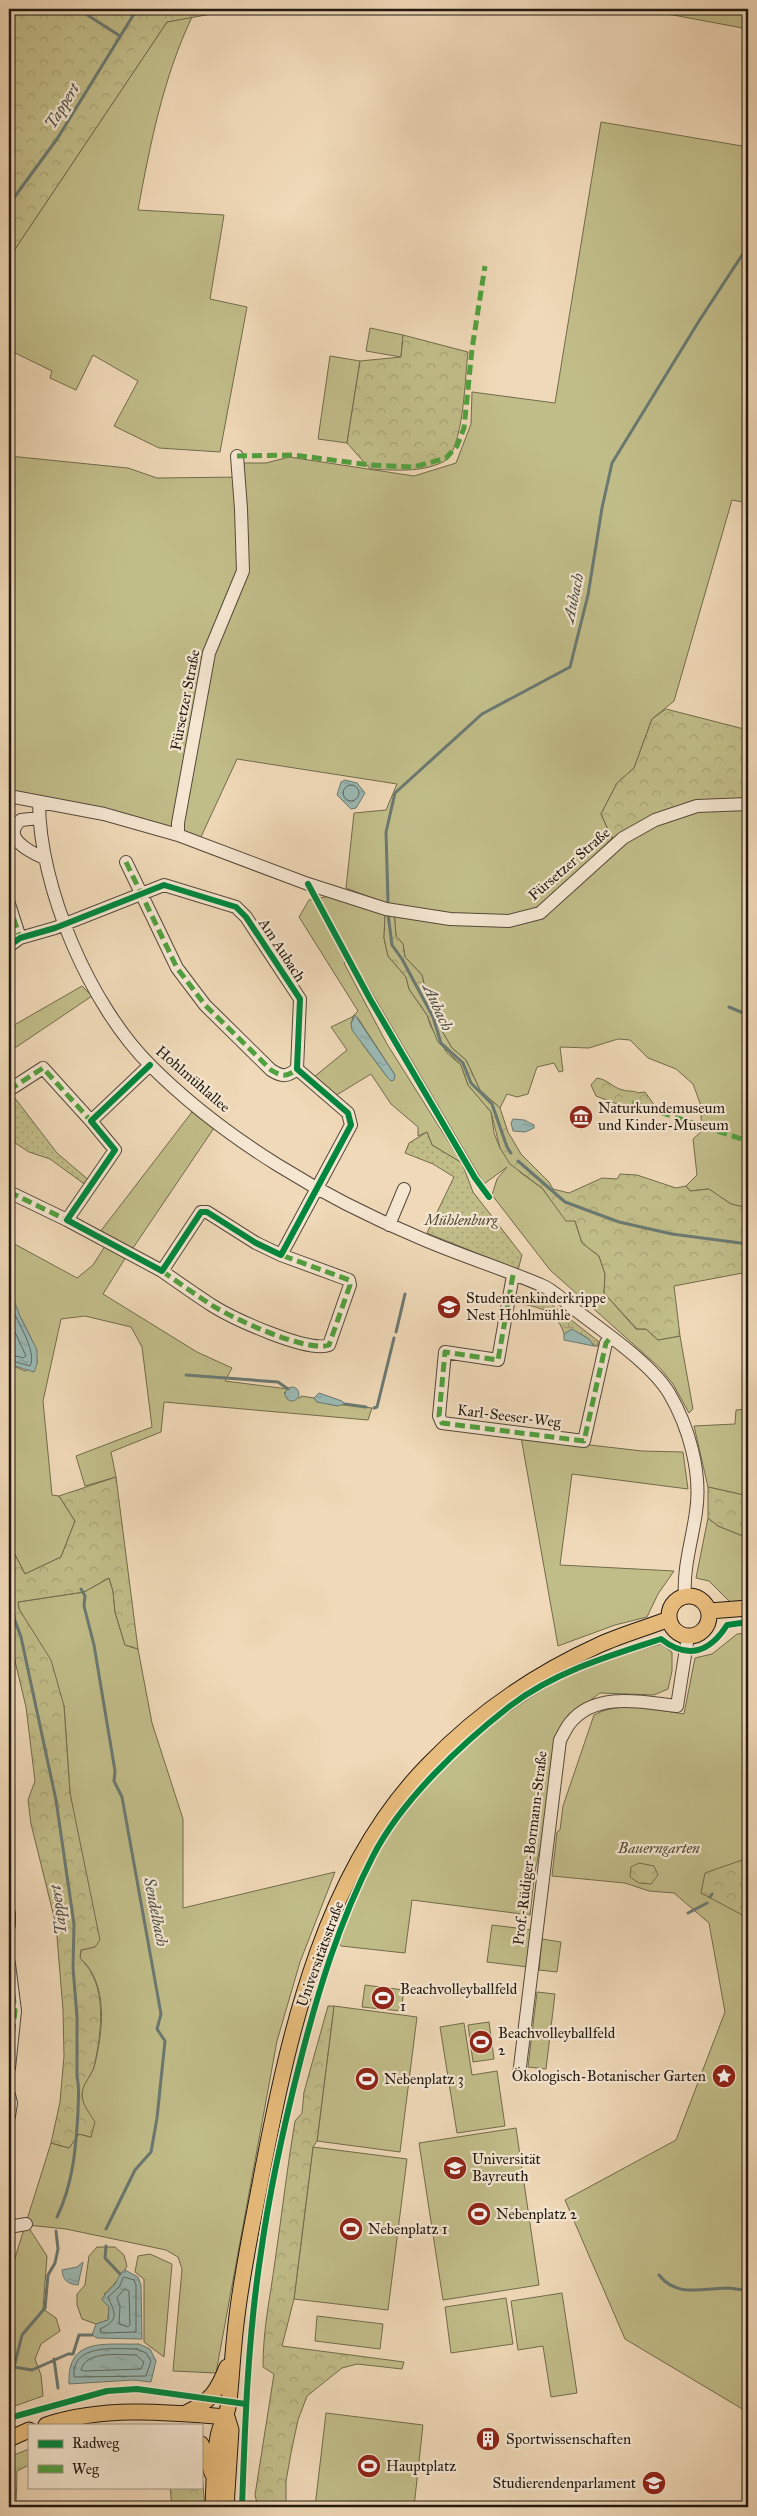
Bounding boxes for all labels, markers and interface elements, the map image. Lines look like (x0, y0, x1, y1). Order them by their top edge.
water label: Tappert (41, 79, 85, 133)
water label: Aubach (558, 571, 588, 626)
street label: Fürsetzer Straße (166, 648, 204, 752)
street label: Fürsetzer Straße (524, 824, 614, 904)
street label: Am Aubach (254, 914, 310, 986)
water label: Aubach (418, 978, 457, 1034)
street label: Hohlmühlallee (152, 1042, 234, 1116)
place label: Naturkundemuseum und Kinder-Museum (598, 1099, 729, 1134)
museum icon: Naturkundemuseum und Kinder-Museum (568, 1104, 594, 1130)
park label: Mühlenburg (422, 1211, 499, 1229)
place label: Studentenkinderkrippe Nest Hohlmühle (466, 1289, 606, 1324)
school or university icon: Studentenkinderkrippe Nest Hohlmühle (436, 1294, 462, 1320)
street label: Karl-Seeser-Weg (456, 1401, 563, 1431)
street label: Prof.-Rüdiger-Bormann-Straße (509, 1750, 551, 1946)
park label: Bauerngarten (617, 1839, 700, 1857)
water label: Sendelbach (140, 1875, 172, 1948)
water label: Tappert (45, 1883, 71, 1936)
street label: Universitätsstraße (293, 1899, 347, 2009)
place label: Beachvolleyballfeld 1 (400, 1980, 518, 2015)
sports icon: Beachvolleyballfeld 1 (370, 1985, 396, 2011)
place label: Beachvolleyballfeld 2 (498, 2024, 616, 2059)
sports icon: Beachvolleyballfeld 2 (468, 2029, 494, 2055)
place icon: Ökologisch-Botanischer Garten (711, 2063, 737, 2089)
sports icon: Nebenplatz 3 (354, 2066, 380, 2092)
place label: Ökologisch-Botanischer Garten (512, 2066, 706, 2085)
place label: Nebenplatz 3 (384, 2070, 464, 2088)
place label: Universität Bayreuth (472, 2150, 542, 2185)
school or university icon: Universität Bayreuth (442, 2155, 468, 2181)
sports icon: Nebenplatz 2 (466, 2201, 492, 2227)
place label: Nebenplatz 2 (496, 2205, 578, 2223)
sports icon: Nebenplatz 1 (338, 2216, 364, 2242)
place label: Nebenplatz 1 (368, 2220, 448, 2238)
legend (28, 2424, 202, 2488)
building icon: Sportwissenschaften (475, 2426, 501, 2452)
place label: Sportwissenschaften (506, 2430, 631, 2448)
text: Radweg (72, 2434, 120, 2452)
sports icon: Hauptplatz (356, 2453, 382, 2479)
place label: Hauptplatz (386, 2457, 456, 2475)
text: Weg (72, 2460, 100, 2478)
school or university icon: Studierendenparlament (641, 2470, 667, 2496)
place label: Studierendenparlament (493, 2474, 637, 2492)

